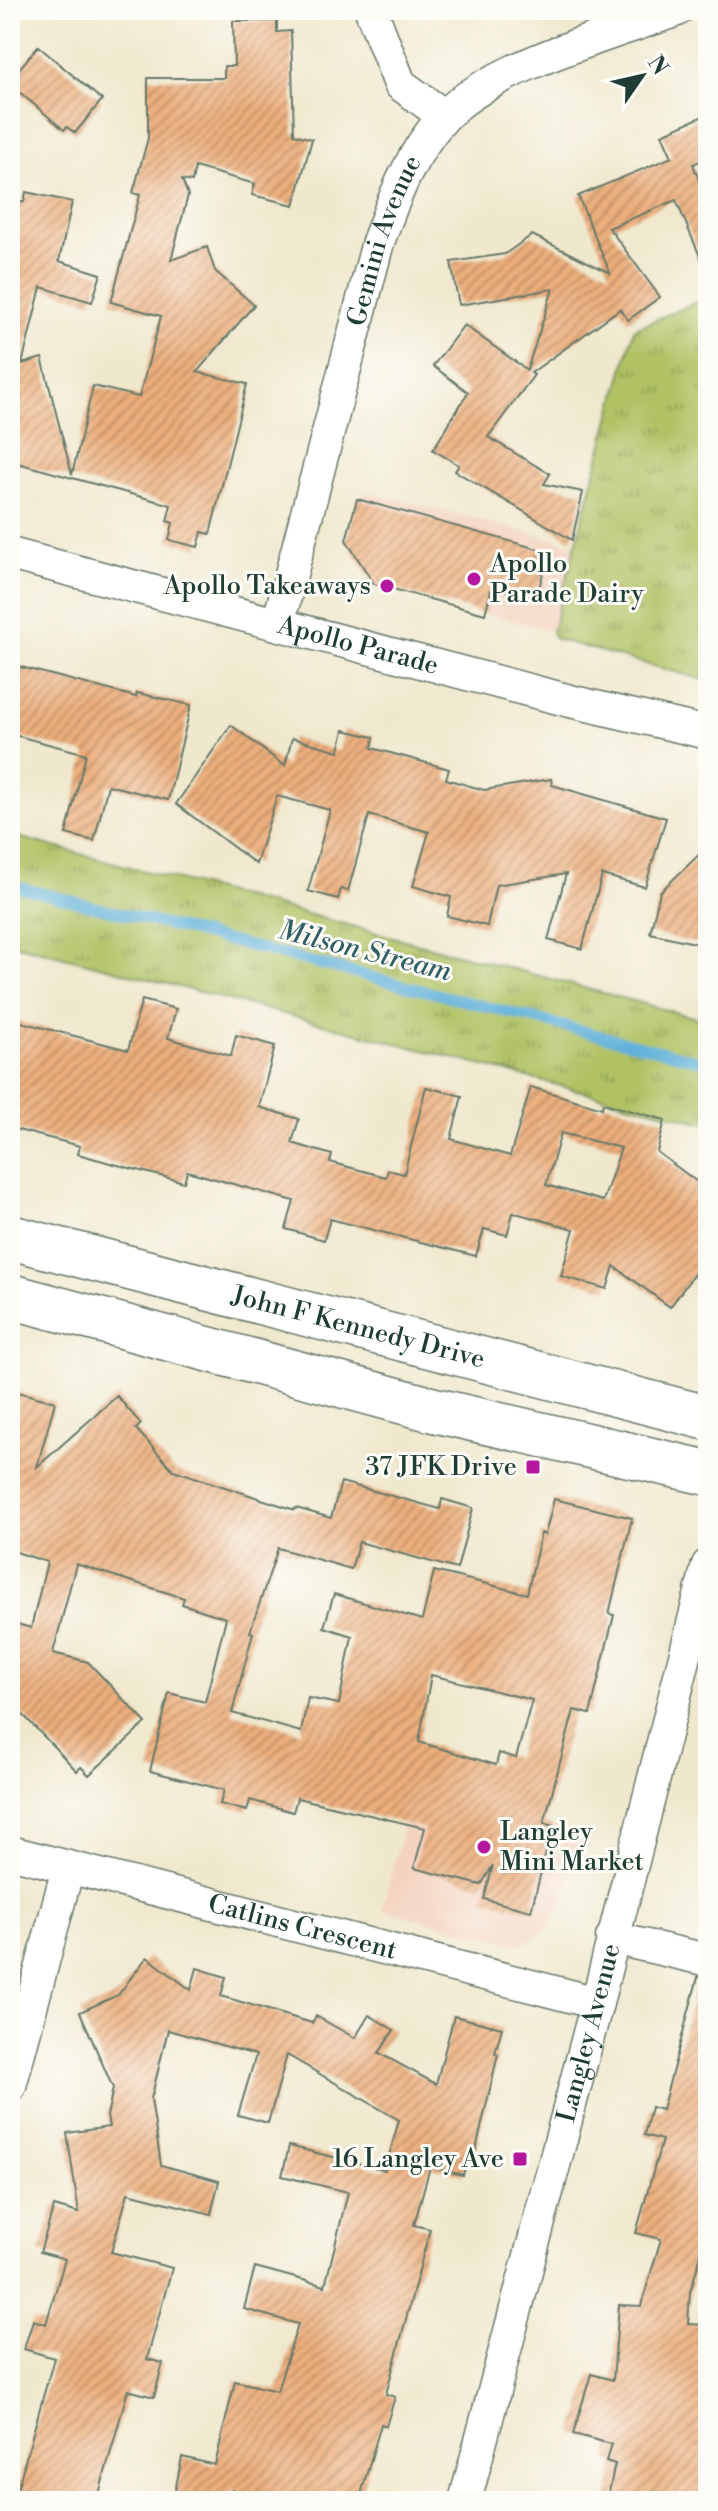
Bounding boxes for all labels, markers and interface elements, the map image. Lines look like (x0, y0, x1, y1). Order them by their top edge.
north arrow (602, 36, 682, 116)
text: N (641, 51, 674, 81)
street label: Gemini Avenue (341, 149, 429, 330)
place label: Apollo Parade Dairy (489, 548, 644, 610)
place label: Apollo Takeaways (163, 570, 371, 602)
marker: Apollo Parade Dairy (465, 570, 483, 588)
marker: Apollo Takeaways (378, 577, 396, 595)
street label: Apollo Parade (274, 609, 442, 682)
water label: Milson Stream (275, 913, 455, 989)
street label: John F Kennedy Drive (228, 1279, 488, 1375)
place label: 37 JFK Drive (365, 1451, 517, 1483)
marker: 37 JFK Drive (524, 1458, 542, 1476)
place label: Langley Mini Market (500, 1816, 644, 1878)
marker: Langley Mini Market (475, 1838, 493, 1856)
street label: Catlins Crescent (205, 1888, 400, 1967)
street label: Langley Avenue (550, 1940, 627, 2126)
place label: 16 Langley Ave (332, 2143, 504, 2175)
marker: 16 Langley Ave (511, 2150, 529, 2168)

